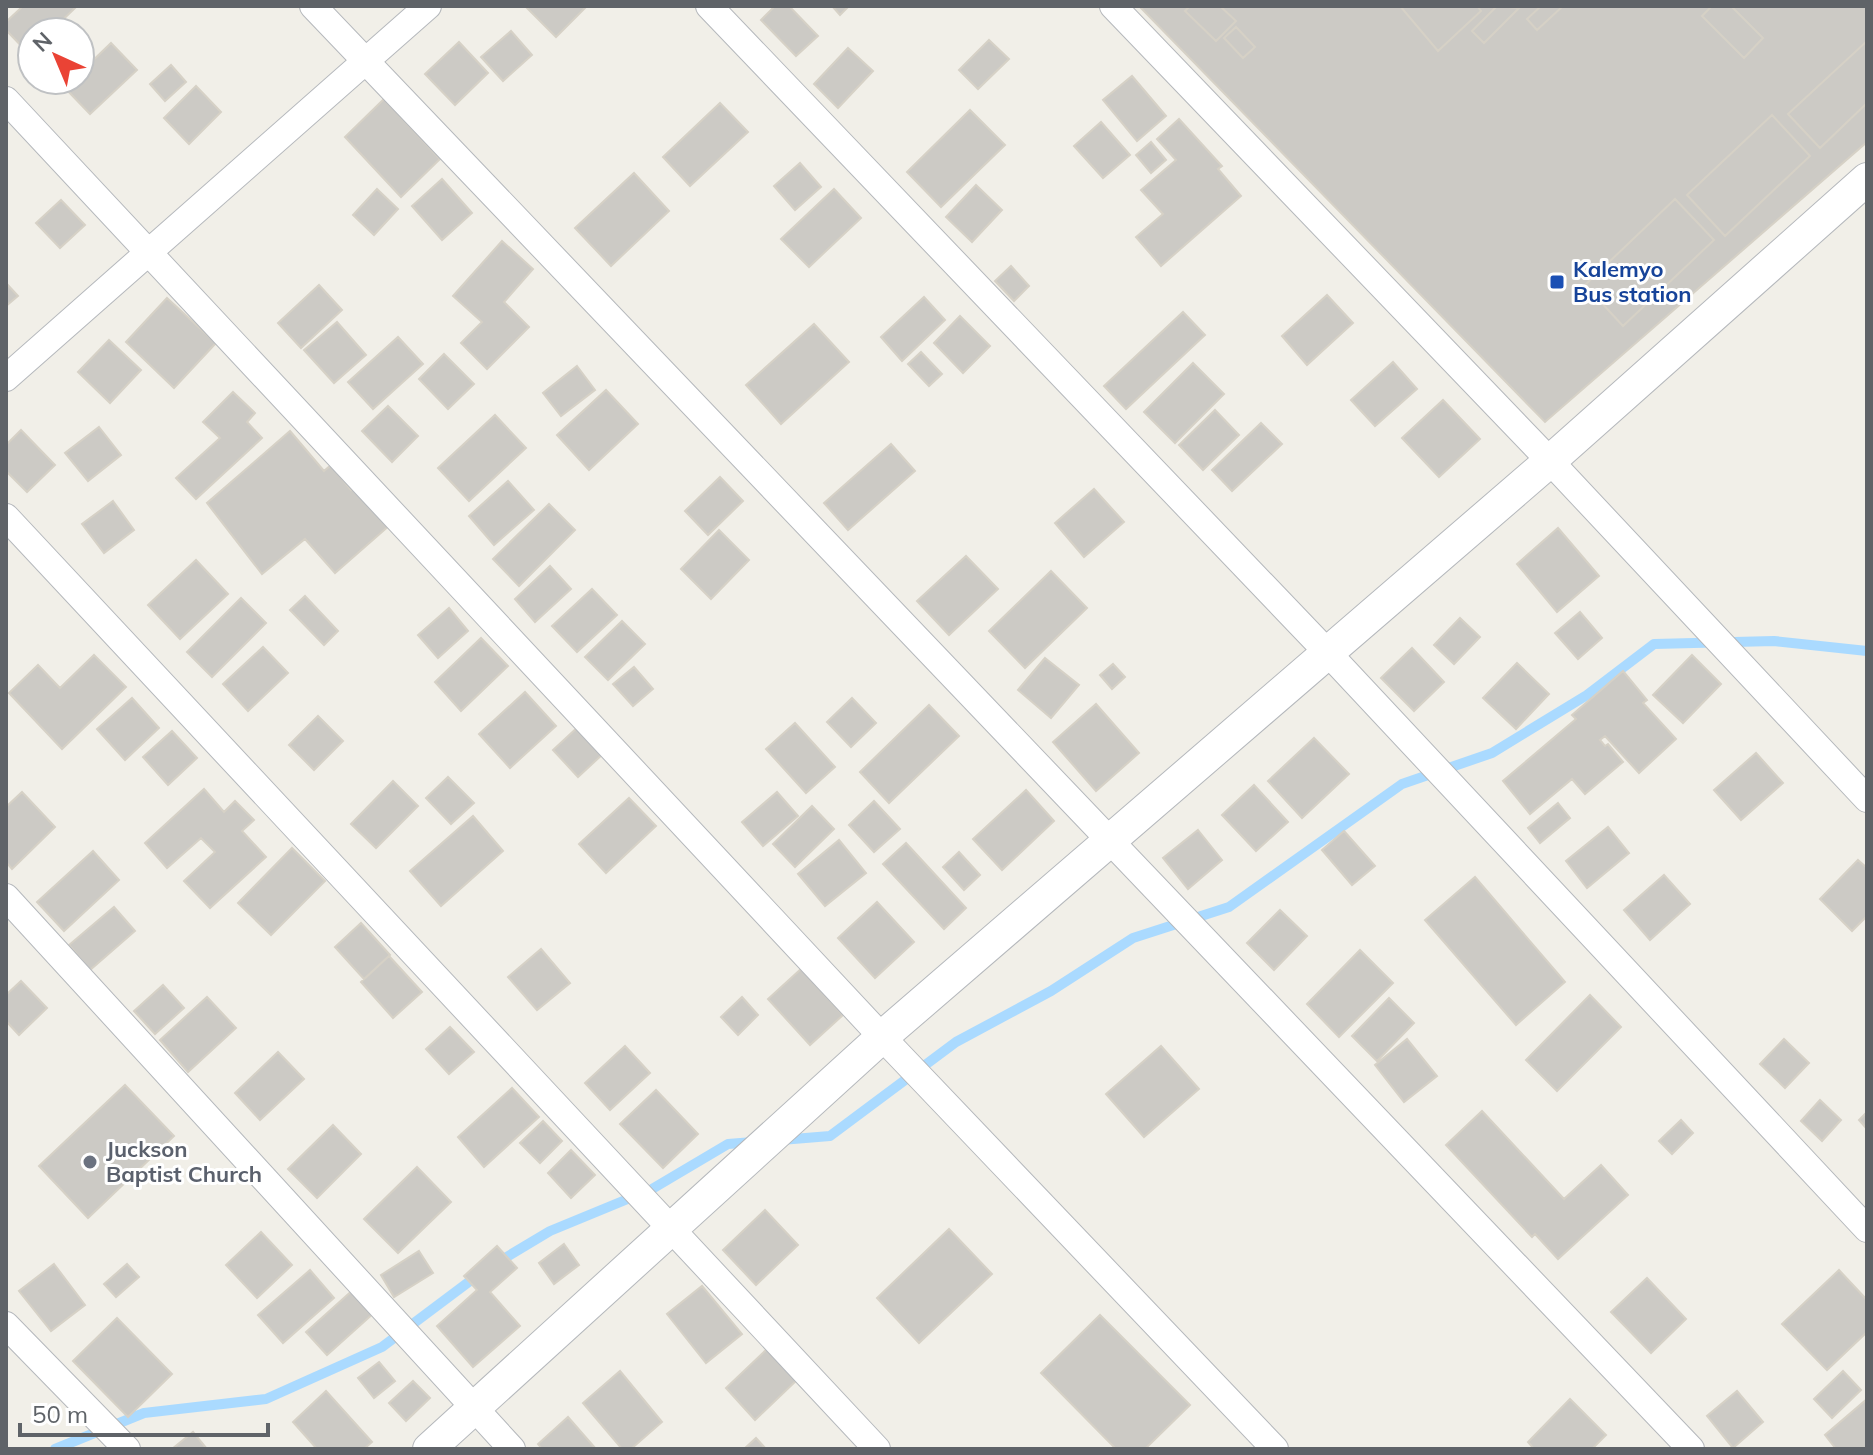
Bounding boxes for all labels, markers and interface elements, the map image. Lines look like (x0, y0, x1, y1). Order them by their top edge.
north arrow (16, 16, 96, 96)
text: N (26, 26, 58, 57)
place label: Kalemyo Bus station (1573, 255, 1692, 308)
marker: Kalemyo Bus station (1548, 273, 1566, 291)
place label: Juckson Baptist Church (106, 1135, 262, 1188)
marker: Juckson Baptist Church (81, 1153, 99, 1171)
scale bar (20, 1387, 268, 1437)
text: 50 m (32, 1399, 88, 1429)

